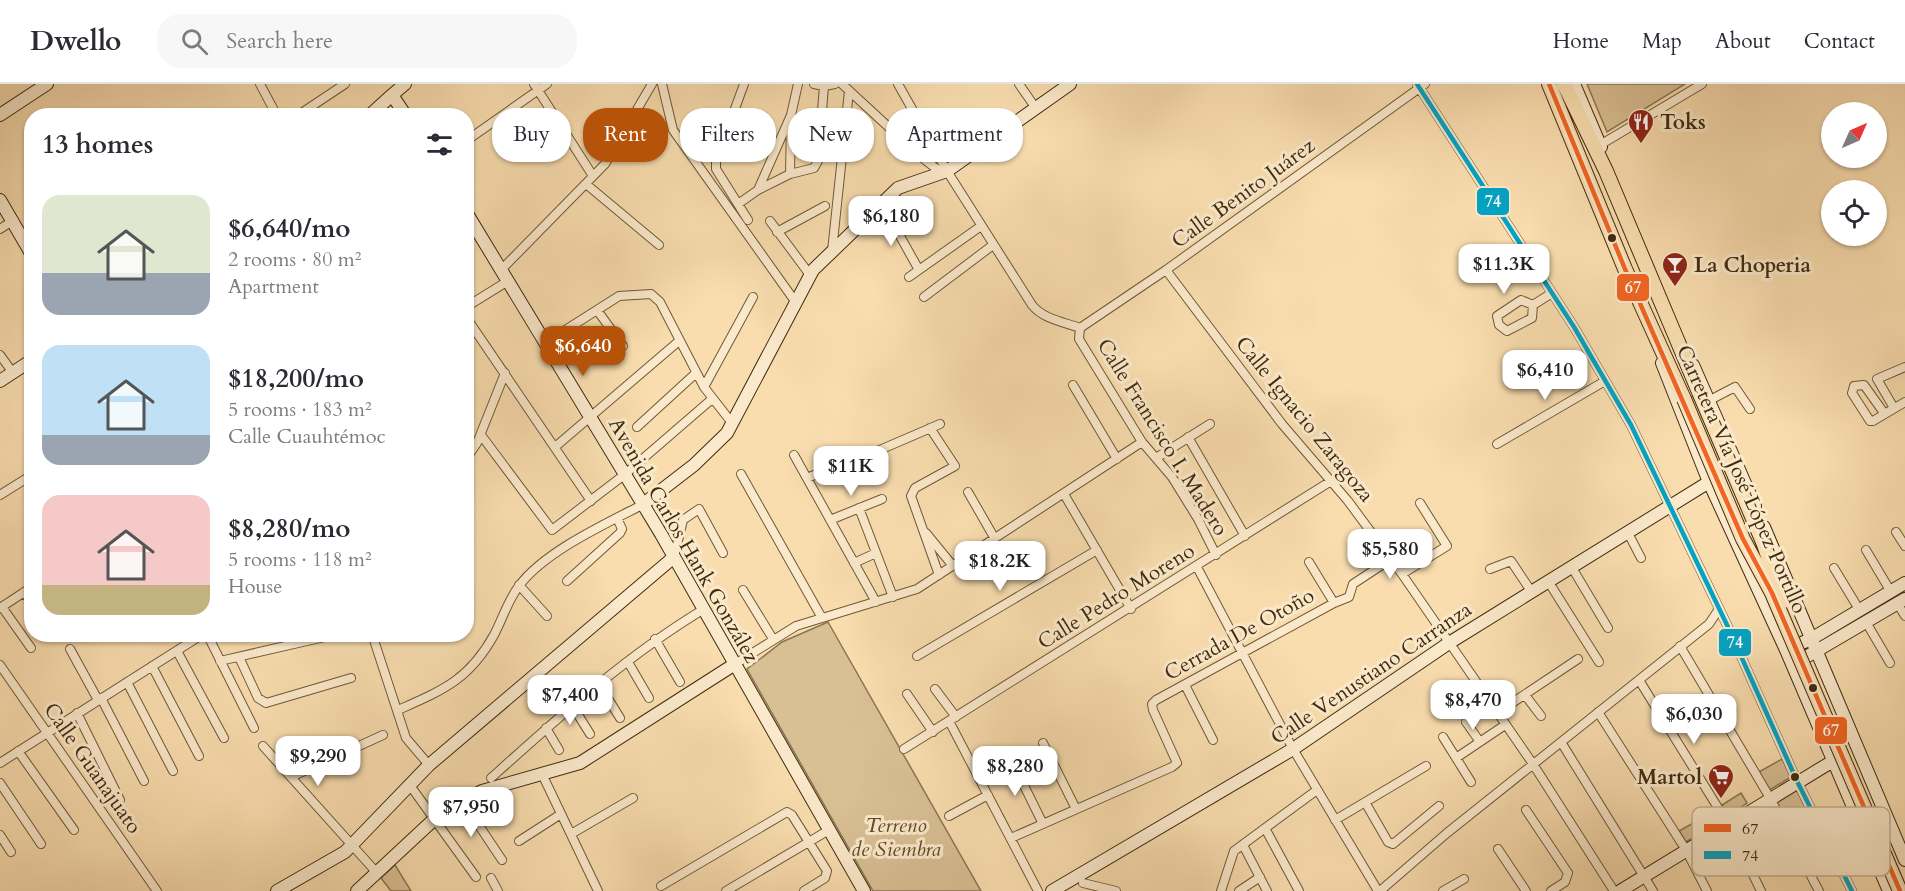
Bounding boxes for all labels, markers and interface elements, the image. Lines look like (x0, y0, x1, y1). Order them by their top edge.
search box (157, 14, 577, 68)
text: Dwello (30, 22, 121, 60)
icon: search (178, 25, 211, 58)
text: Search here (226, 26, 333, 56)
text: Home (1553, 27, 1609, 56)
text: Map (1642, 27, 1682, 56)
text: About (1715, 27, 1771, 56)
text: Contact (1804, 27, 1875, 56)
north arrow (1821, 102, 1887, 168)
map controls (1821, 102, 1887, 246)
restaurant icon: Toks (1626, 107, 1656, 145)
chip: Buy (492, 108, 571, 162)
chip: Rent (583, 108, 668, 162)
chip: Filters (680, 108, 776, 162)
chip: New (788, 108, 874, 162)
chip: Apartment (886, 108, 1023, 162)
place label: Toks (1660, 108, 1706, 137)
text: 13 homes (42, 127, 153, 162)
icon: filters (423, 128, 456, 161)
street label: Calle Benito Juárez (1166, 131, 1321, 255)
button: locate (1821, 180, 1887, 246)
line badge: 74 (1476, 187, 1510, 216)
text: 74 (1485, 191, 1501, 213)
pin: $6,180 (842, 196, 940, 247)
text: $6,180 (862, 202, 920, 229)
text: $6,640/mo (228, 211, 351, 246)
icon: home (90, 219, 162, 291)
unlabelled marker (1606, 232, 1618, 244)
pin: $11.3K (1455, 244, 1553, 295)
text: 2 rooms · 80 m² (228, 246, 361, 273)
text: $11.3K (1473, 250, 1535, 277)
bar icon: La Choperia (1660, 250, 1690, 288)
place label: La Choperia (1694, 251, 1811, 280)
text: Apartment (228, 273, 319, 300)
line badge: 67 (1616, 273, 1650, 302)
text: 67 (1625, 277, 1641, 299)
pin: $6,640 (534, 326, 632, 377)
street label: Calle Ignacio Zaragoza (1229, 330, 1381, 508)
text: $6,640 (554, 332, 612, 359)
street label: Calle Francisco I. Madero (1090, 333, 1235, 541)
street label: Carretera Vía José López Portillo (1669, 340, 1814, 618)
pin: $6,410 (1496, 350, 1594, 401)
text: $6,410 (1516, 356, 1574, 383)
text: $18,200/mo (228, 361, 364, 396)
icon: home (90, 369, 162, 441)
text: 5 rooms · 183 m² (228, 396, 372, 423)
street label: Avenida Carlos Hank González (601, 412, 766, 669)
text: Calle Cuauhtémoc (228, 423, 386, 450)
pin: $11K (815, 446, 887, 497)
text: $11K (828, 452, 874, 479)
text: $8,280/mo (228, 511, 351, 546)
icon: home (90, 519, 162, 591)
pin: $5,580 (1341, 529, 1439, 580)
text: $5,580 (1361, 535, 1419, 562)
street label: Calle Pedro Moreno (1032, 536, 1200, 657)
pin: $18.2K (951, 541, 1049, 592)
text: 5 rooms · 118 m² (228, 546, 372, 573)
text: $18.2K (969, 547, 1031, 574)
text: House (228, 573, 282, 600)
street label: Cerrada De Otoño (1159, 581, 1320, 688)
street label: Calle Venustiano Carranza (1265, 595, 1478, 752)
line badge: 74 (1718, 628, 1752, 657)
text: 74 (1727, 632, 1743, 654)
pin: $7,400 (521, 675, 619, 726)
pin: $8,470 (1424, 680, 1522, 731)
text: $7,400 (541, 681, 599, 708)
unlabelled marker (1807, 682, 1819, 694)
text: $8,470 (1444, 686, 1502, 713)
pin: $6,030 (1645, 694, 1743, 745)
street label: Calle Guanajuato (37, 697, 149, 840)
text: $6,030 (1665, 700, 1723, 727)
line badge: 67 (1814, 716, 1848, 745)
text: 67 (1823, 720, 1839, 742)
pin: $9,290 (269, 736, 367, 787)
text: $9,290 (289, 742, 347, 769)
pin: $8,280 (966, 746, 1064, 797)
text: $8,280 (986, 752, 1044, 779)
supermarket icon: Martol (1706, 762, 1736, 800)
place label: Martol (1637, 763, 1702, 792)
unlabelled marker (1789, 771, 1801, 783)
pin: $7,950 (422, 787, 520, 838)
text: $7,950 (442, 793, 500, 820)
legend (1692, 807, 1890, 876)
park label: Terreno de Siembra (851, 811, 941, 864)
text: 67 (1742, 818, 1758, 840)
text: 74 (1742, 845, 1758, 867)

